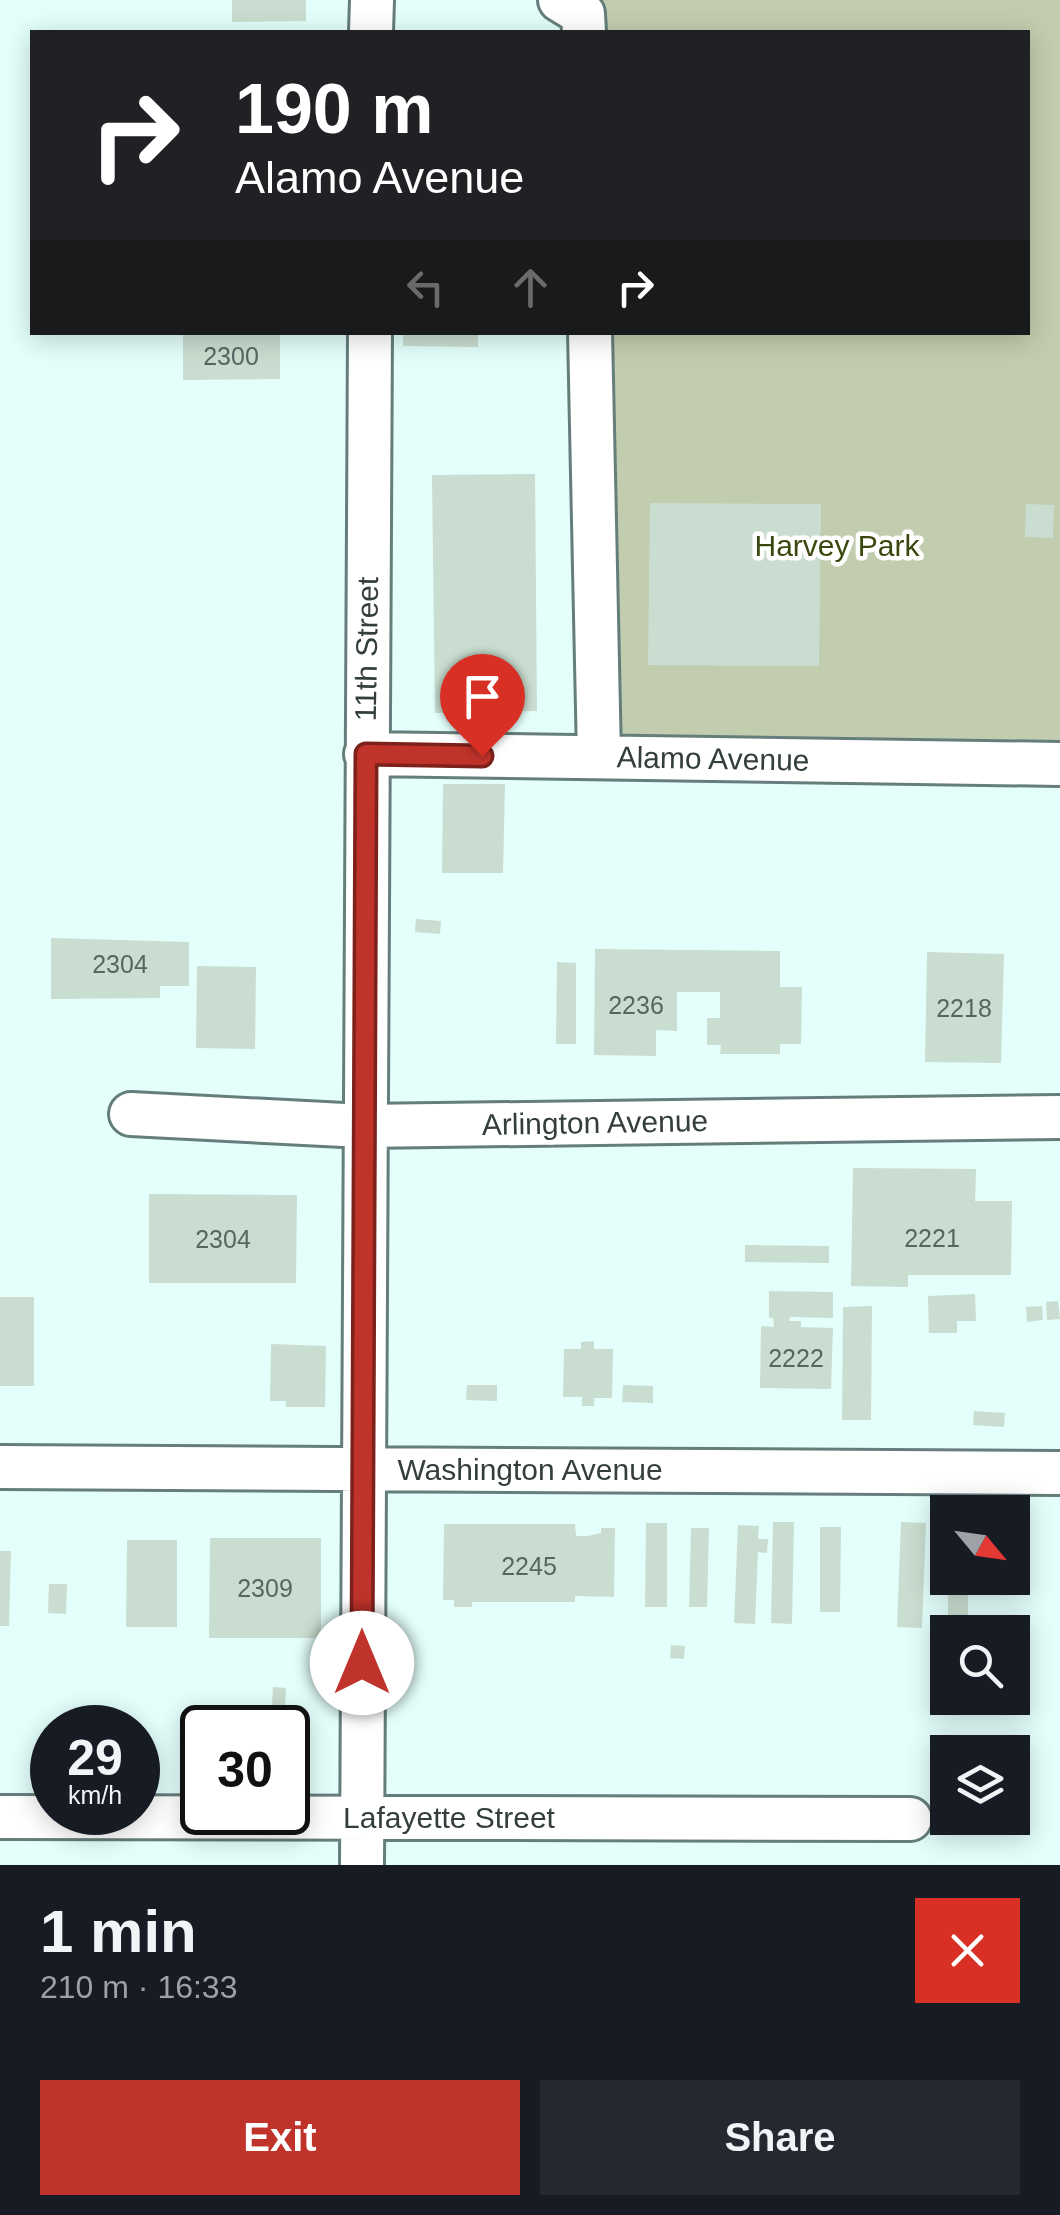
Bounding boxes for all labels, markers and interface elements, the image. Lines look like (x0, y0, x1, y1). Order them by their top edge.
icon: right (70, 70, 200, 200)
text: 190 m (235, 70, 433, 148)
text: Alamo Avenue (235, 152, 524, 203)
icon: left (398, 260, 453, 315)
icon: ahead (503, 260, 558, 315)
icon: right (608, 260, 663, 315)
house number: 2300 (203, 342, 259, 370)
park label: Harvey Park (754, 529, 921, 562)
street label: 11th Street (349, 576, 384, 722)
pin (440, 654, 525, 757)
icon: arrive (455, 669, 510, 724)
street label: Alamo Avenue (616, 740, 810, 777)
house number: 2304 (92, 950, 148, 978)
house number: 2236 (608, 991, 664, 1019)
house number: 2218 (936, 994, 992, 1022)
street label: Arlington Avenue (482, 1104, 708, 1141)
house number: 2221 (904, 1224, 960, 1252)
house number: 2304 (195, 1225, 251, 1253)
house number: 2222 (768, 1344, 824, 1372)
street label: Washington Avenue (397, 1453, 663, 1486)
north arrow (930, 1495, 1030, 1595)
map controls (930, 1495, 1030, 1835)
house number: 2245 (501, 1552, 557, 1580)
house number: 2309 (237, 1574, 293, 1602)
position arrow (310, 1611, 414, 1715)
button: search (930, 1615, 1030, 1715)
speed limit sign: 30 (180, 1705, 310, 1835)
text: 29 (67, 1730, 123, 1786)
button: layers (930, 1735, 1030, 1835)
text: km/h (68, 1781, 122, 1809)
street label: Lafayette Street (343, 1801, 556, 1834)
text: 1 min (40, 1898, 197, 1965)
button: close (915, 1898, 1020, 2003)
text: 210 m · 16:33 (40, 1969, 237, 2005)
button: Exit (40, 2080, 520, 2195)
button: Share (540, 2080, 1020, 2195)

